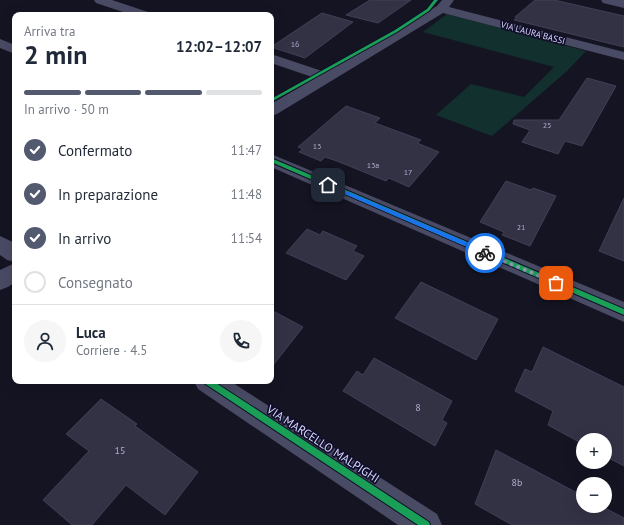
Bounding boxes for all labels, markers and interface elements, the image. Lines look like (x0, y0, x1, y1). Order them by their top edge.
street label: VIA LAURA BASSI (499, 18, 566, 46)
text: Arriva tra (24, 23, 75, 40)
text: 12:02–12:07 (176, 37, 262, 56)
text: 2 min (24, 38, 87, 71)
house number: 16 (291, 39, 299, 49)
text: In arrivo · 50 m (24, 101, 109, 118)
house number: 25 (543, 120, 551, 130)
icon: check (24, 139, 46, 161)
text: Confermato (58, 141, 132, 160)
house number: 13 (313, 141, 321, 151)
text: 11:47 (231, 142, 262, 159)
house number: 13a (367, 160, 379, 170)
house number: 17 (404, 167, 412, 177)
pin (311, 168, 345, 202)
icon: home (317, 174, 339, 196)
icon: check (24, 183, 46, 205)
text: In preparazione (58, 185, 158, 204)
text: 11:48 (231, 186, 262, 203)
house number: 21 (517, 222, 525, 232)
icon: check (24, 227, 46, 249)
text: In arrivo (58, 229, 111, 248)
text: 11:54 (231, 230, 262, 247)
courier (465, 233, 505, 273)
icon: bike (474, 242, 496, 264)
pin (539, 266, 573, 300)
icon: bag (545, 272, 567, 294)
text: Consegnato (58, 273, 133, 292)
button: person (24, 320, 66, 362)
button: phone (220, 320, 262, 362)
text: Luca (76, 323, 106, 342)
text: Corriere · 4.5 (76, 342, 147, 359)
street label: VIA MARCELLO MALPIGHI (263, 401, 382, 486)
house number: 8 (415, 401, 421, 414)
map controls (576, 433, 612, 513)
button: + (576, 433, 612, 469)
house number: 15 (115, 444, 125, 457)
house number: 8b (512, 476, 522, 489)
button: − (576, 477, 612, 513)

